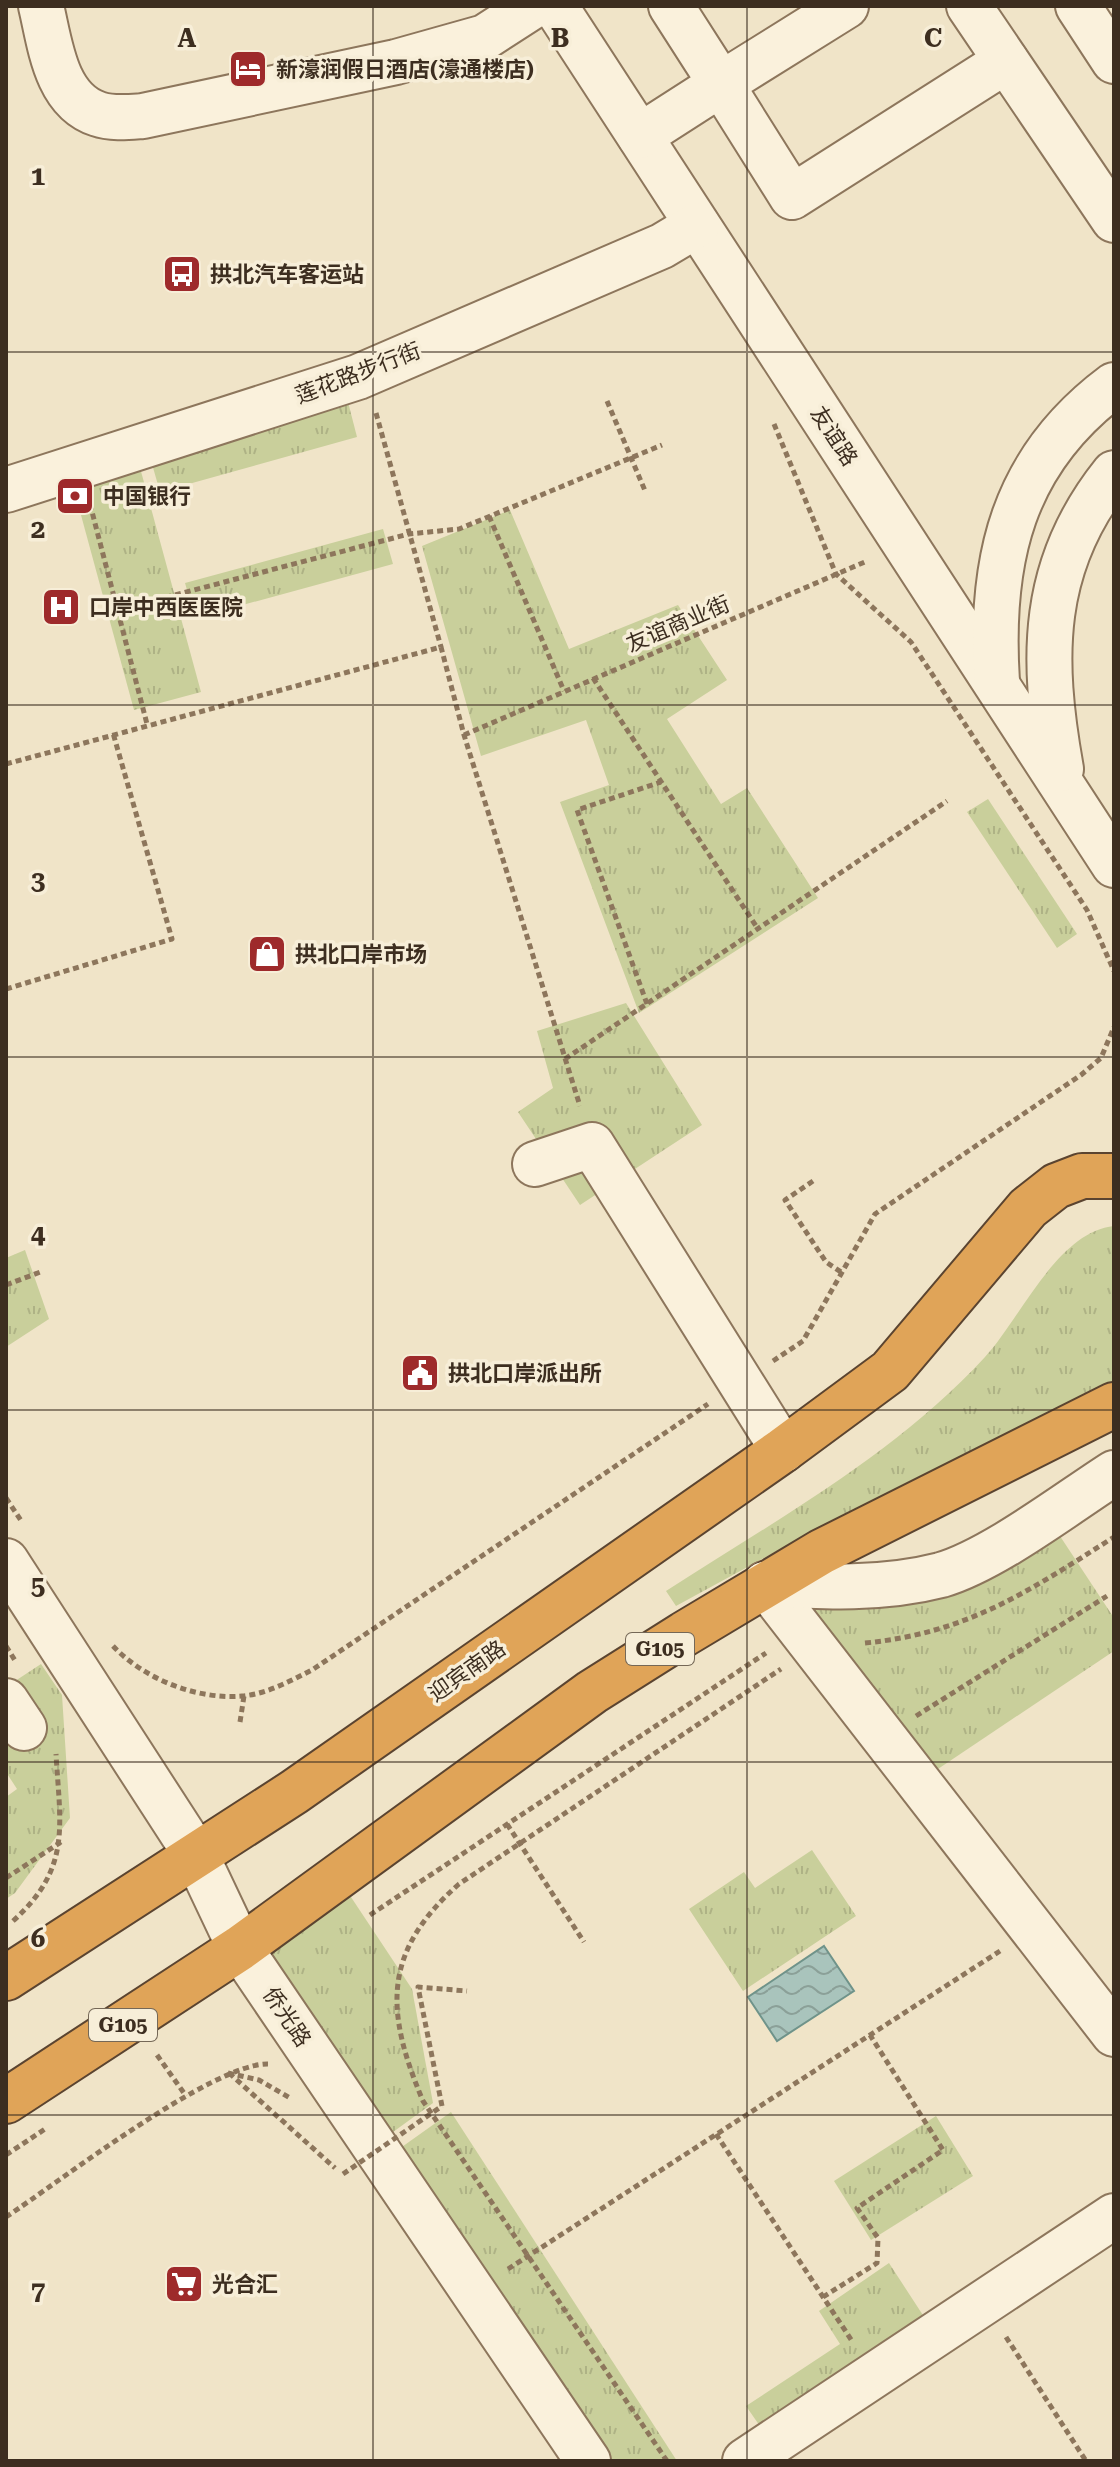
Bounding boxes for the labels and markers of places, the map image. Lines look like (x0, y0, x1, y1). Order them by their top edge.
hotel icon: 新濠润假日酒店(濠通楼店) (227, 48, 269, 90)
place label: 新濠润假日酒店(濠通楼店) (276, 57, 534, 82)
bus stop icon: 拱北汽车客运站 (161, 253, 203, 295)
place label: 拱北汽车客运站 (210, 262, 364, 287)
bank icon: 中国银行 (54, 475, 96, 517)
place label: 中国银行 (103, 484, 191, 509)
hospital icon: 口岸中西医医院 (40, 586, 82, 628)
place label: 口岸中西医医院 (89, 595, 243, 620)
shop icon: 拱北口岸市场 (246, 933, 288, 975)
place label: 拱北口岸市场 (295, 942, 427, 967)
public building icon: 拱北口岸派出所 (399, 1352, 441, 1394)
place label: 拱北口岸派出所 (448, 1361, 602, 1386)
supermarket icon: 光合汇 (163, 2263, 205, 2305)
place label: 光合汇 (212, 2272, 278, 2297)

